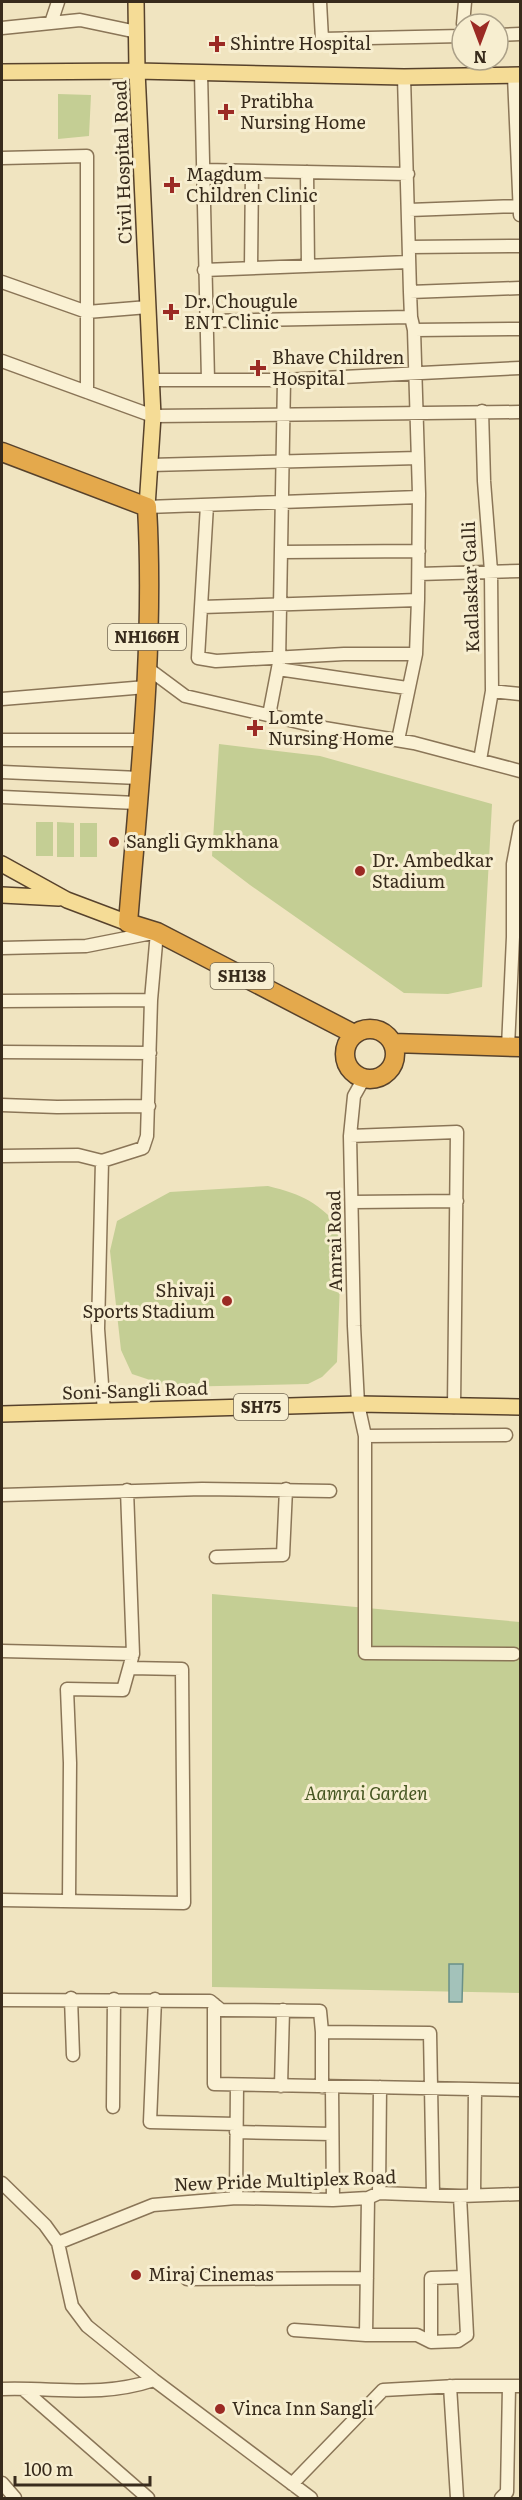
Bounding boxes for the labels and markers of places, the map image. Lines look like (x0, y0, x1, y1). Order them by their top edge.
place label: Shintre Hospital (230, 29, 371, 56)
marker: Shintre Hospital (208, 35, 226, 53)
place label: Pratibha Nursing Home (240, 87, 366, 135)
marker: Pratibha Nursing Home (217, 103, 235, 121)
place label: Magdum Children Clinic (186, 160, 317, 208)
marker: Magdum Children Clinic (163, 176, 181, 194)
place label: Dr. Chougule ENT Clinic (184, 287, 298, 335)
marker: Dr. Chougule ENT Clinic (162, 303, 180, 321)
place label: Bhave Children Hospital (272, 343, 405, 391)
marker: Bhave Children Hospital (249, 359, 267, 377)
place label: Lomte Nursing Home (268, 703, 394, 751)
marker: Lomte Nursing Home (246, 719, 264, 737)
place label: Sangli Gymkhana (126, 827, 279, 854)
marker: Sangli Gymkhana (107, 835, 121, 849)
place label: Dr. Ambedkar Stadium (372, 846, 494, 894)
marker: Dr. Ambedkar Stadium (353, 864, 367, 878)
place label: Shivaji Sports Stadium (82, 1276, 215, 1324)
marker: Shivaji Sports Stadium (220, 1294, 234, 1308)
place label: Miraj Cinemas (148, 2260, 274, 2287)
marker: Miraj Cinemas (129, 2268, 143, 2282)
place label: Vinca Inn Sangli (232, 2394, 374, 2421)
marker: Vinca Inn Sangli (213, 2402, 227, 2416)

